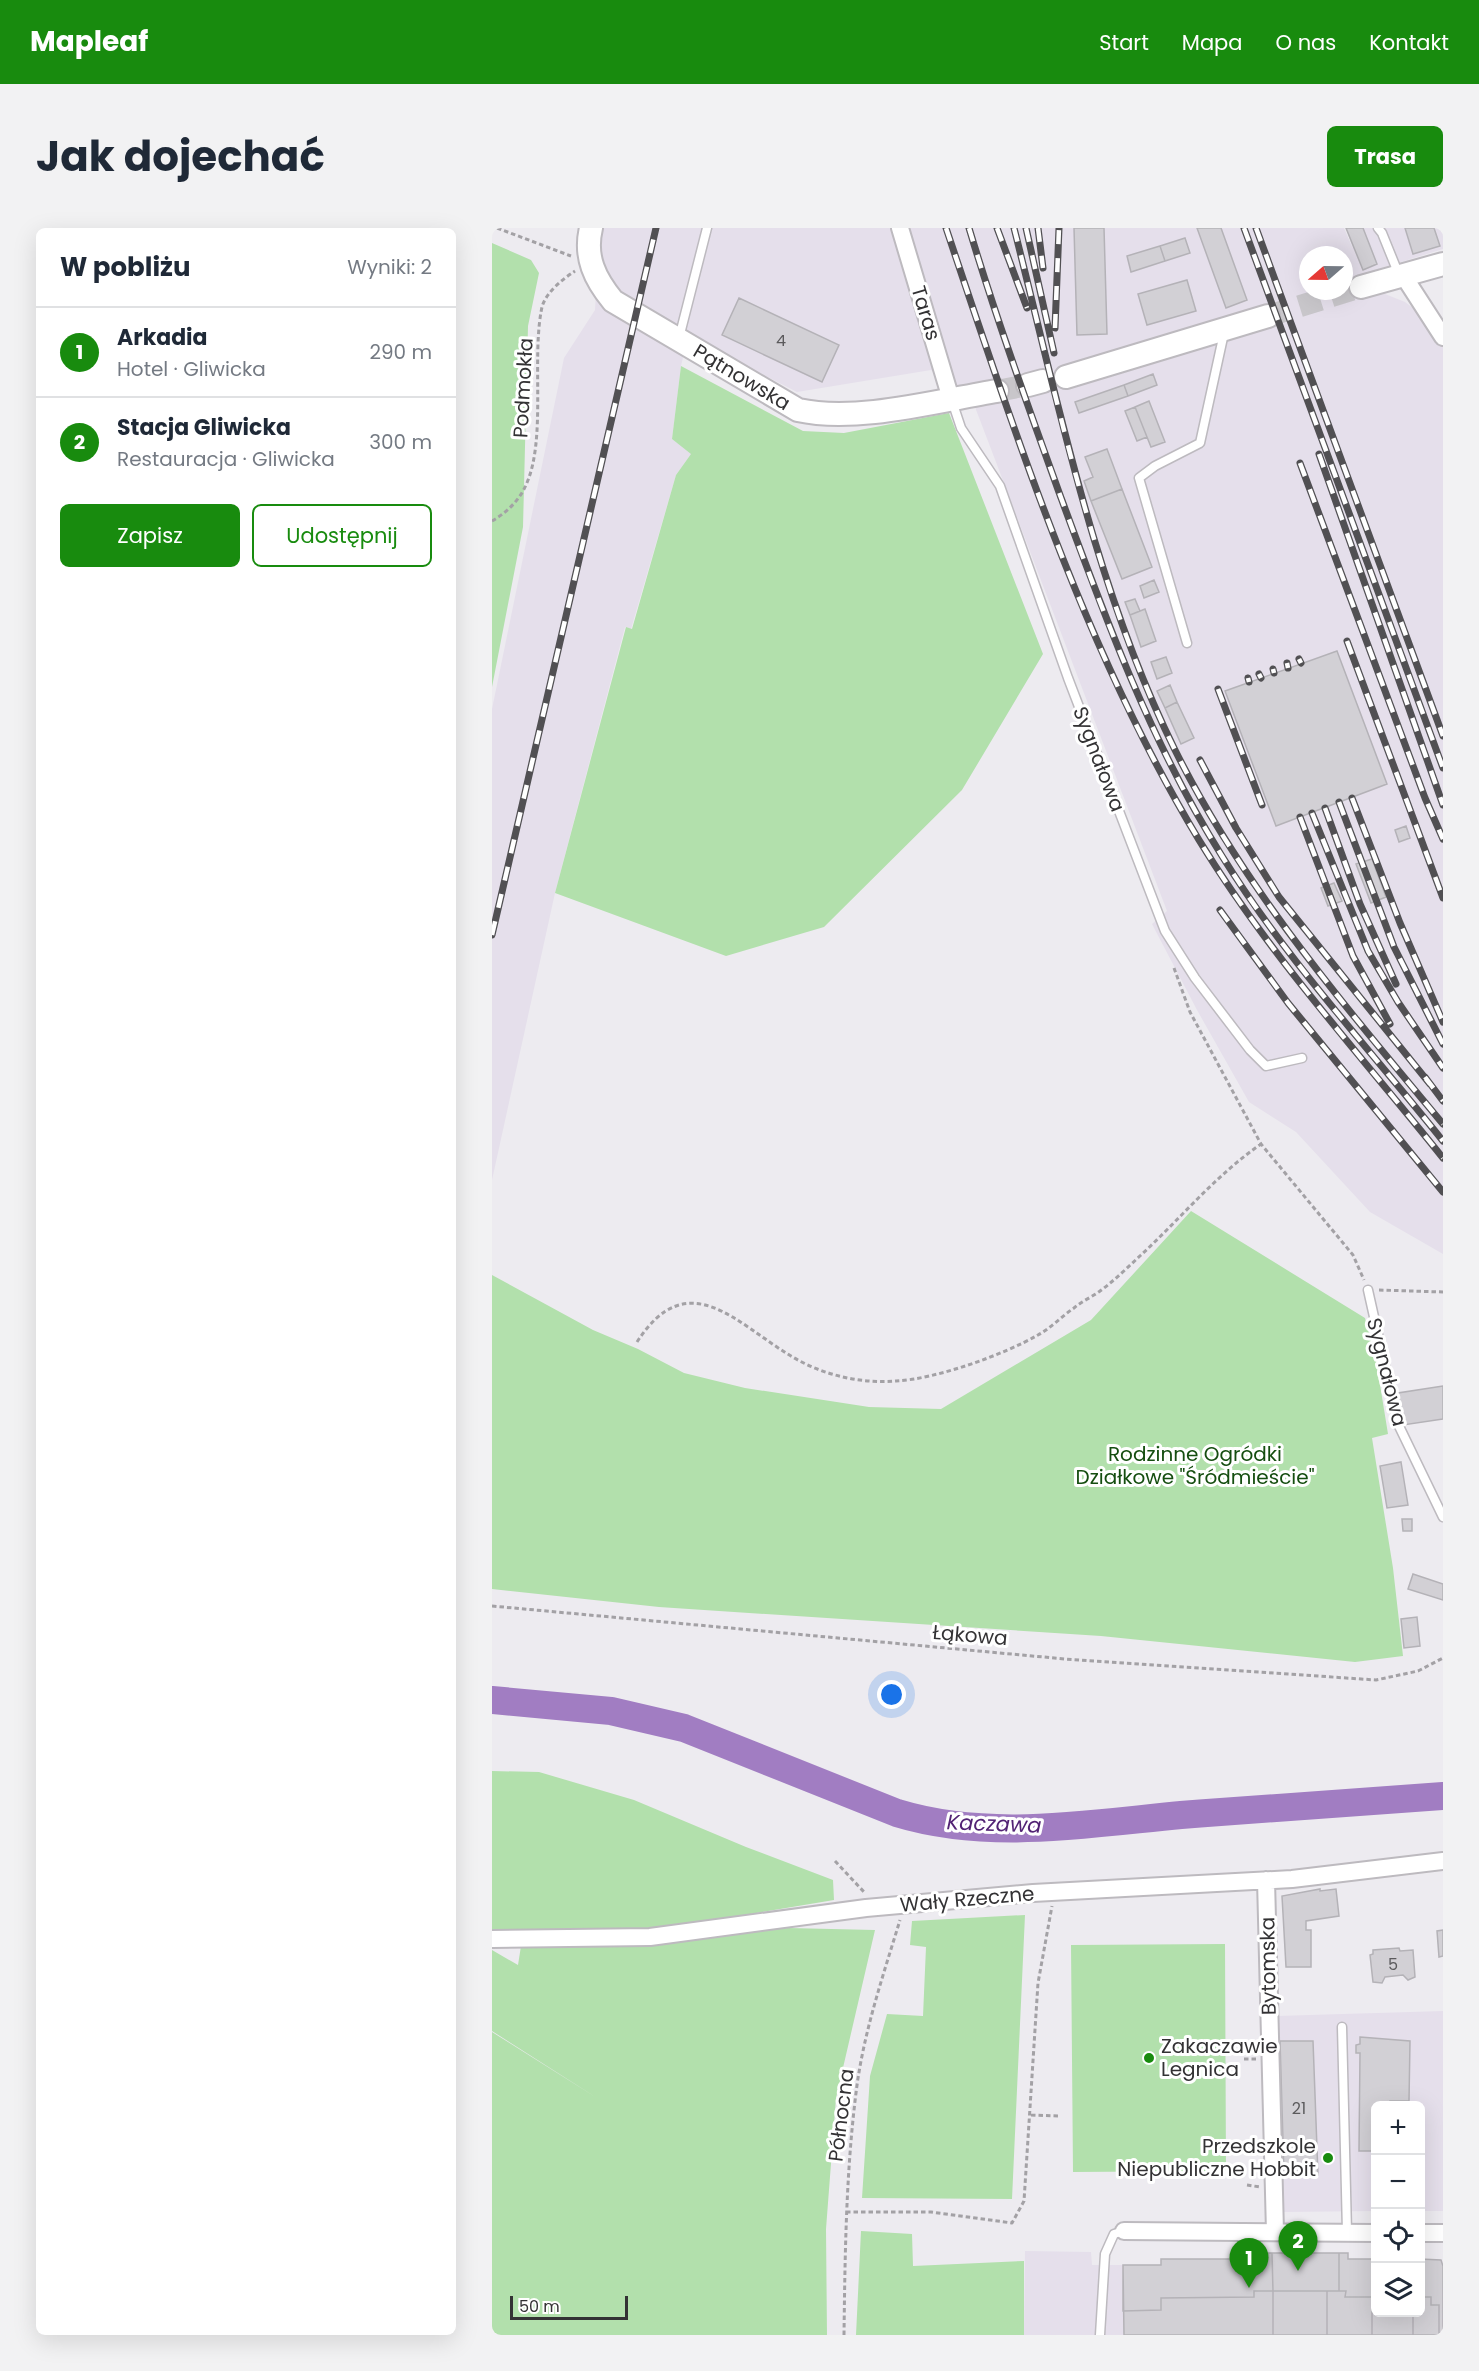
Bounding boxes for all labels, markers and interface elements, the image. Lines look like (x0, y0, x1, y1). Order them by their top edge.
text: Mapleaf (30, 22, 148, 61)
text: Start (1099, 28, 1149, 57)
text: Mapa (1182, 28, 1243, 57)
text: O nas (1276, 28, 1336, 57)
text: Kontakt (1369, 28, 1449, 57)
button: Trasa (1327, 126, 1443, 187)
text: Jak dojechać (36, 127, 325, 186)
north arrow (1299, 246, 1353, 300)
text: W pobliżu (60, 249, 191, 285)
text: Wyniki: 2 (347, 253, 432, 281)
street label: Taras (904, 282, 948, 344)
text: Arkadia (117, 322, 208, 353)
house number: 4 (776, 329, 786, 352)
street label: Podmokła (506, 337, 540, 439)
street label: Pątnowska (688, 337, 796, 417)
text: 1 (76, 338, 83, 366)
text: 290 m (369, 338, 432, 366)
text: Hotel · Gliwicka (117, 355, 266, 383)
text: Stacja Gliwicka (117, 412, 291, 443)
text: 2 (74, 428, 85, 456)
text: 300 m (369, 428, 432, 456)
text: Restauracja · Gliwicka (117, 445, 335, 473)
button: Zapisz (60, 504, 240, 567)
button: Udostępnij (252, 504, 432, 567)
street label: Sygnałowa (1066, 702, 1132, 816)
street label: Sygnałowa (1360, 1315, 1414, 1429)
park label: Rodzinne Ogródki Działkowe "Śródmieście" (1076, 1440, 1315, 1491)
street label: Łąkowa (931, 1618, 1009, 1652)
your location (877, 1680, 906, 1709)
water label: Kaczawa (946, 1807, 1042, 1840)
street label: Wały Rzeczne (899, 1879, 1035, 1919)
street label: Bytomska (1253, 1917, 1283, 2015)
house number: 5 (1388, 1953, 1398, 1976)
place label: Zakaczawie Legnica (1161, 2032, 1278, 2083)
marker: Zakaczawie Legnica (1142, 2051, 1156, 2065)
street label: Północna (821, 2067, 861, 2163)
house number: 21 (1292, 2097, 1306, 2120)
map controls (1371, 2101, 1425, 2317)
button: + (1371, 2101, 1425, 2155)
place label: Przedszkole Niepubliczne Hobbit (1117, 2132, 1316, 2183)
marker: Przedszkole Niepubliczne Hobbit (1321, 2151, 1335, 2165)
button: − (1371, 2155, 1425, 2209)
button: locate (1371, 2209, 1425, 2263)
pin: 2 (1278, 2222, 1318, 2271)
pin: 1 (1230, 2238, 1269, 2288)
button: layers (1371, 2263, 1425, 2317)
scale bar (510, 2293, 628, 2320)
text: 50 m (519, 2295, 560, 2318)

